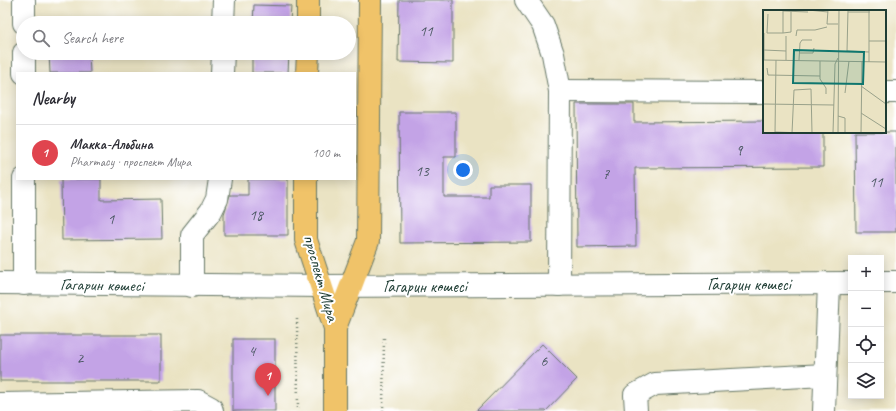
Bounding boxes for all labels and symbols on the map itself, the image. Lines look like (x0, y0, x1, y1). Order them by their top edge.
inset map (763, 10, 886, 133)
house number: 11 (419, 22, 434, 41)
house number: 9 (736, 141, 744, 160)
your location (453, 160, 473, 180)
house number: 13 (415, 162, 430, 181)
house number: 7 (603, 165, 611, 184)
house number: 11 (869, 173, 884, 192)
house number: 18 (249, 206, 264, 225)
house number: 1 (108, 210, 116, 229)
street label: проспект Мира (299, 232, 344, 325)
street label: Гагарин көшесі (60, 274, 146, 296)
street label: Гагарин көшесі (707, 274, 793, 295)
street label: Гагарин көшесі (383, 276, 469, 297)
house number: 4 (249, 342, 257, 361)
house number: 2 (77, 349, 85, 368)
house number: 6 (541, 352, 549, 371)
pin: 1 (255, 363, 281, 396)

